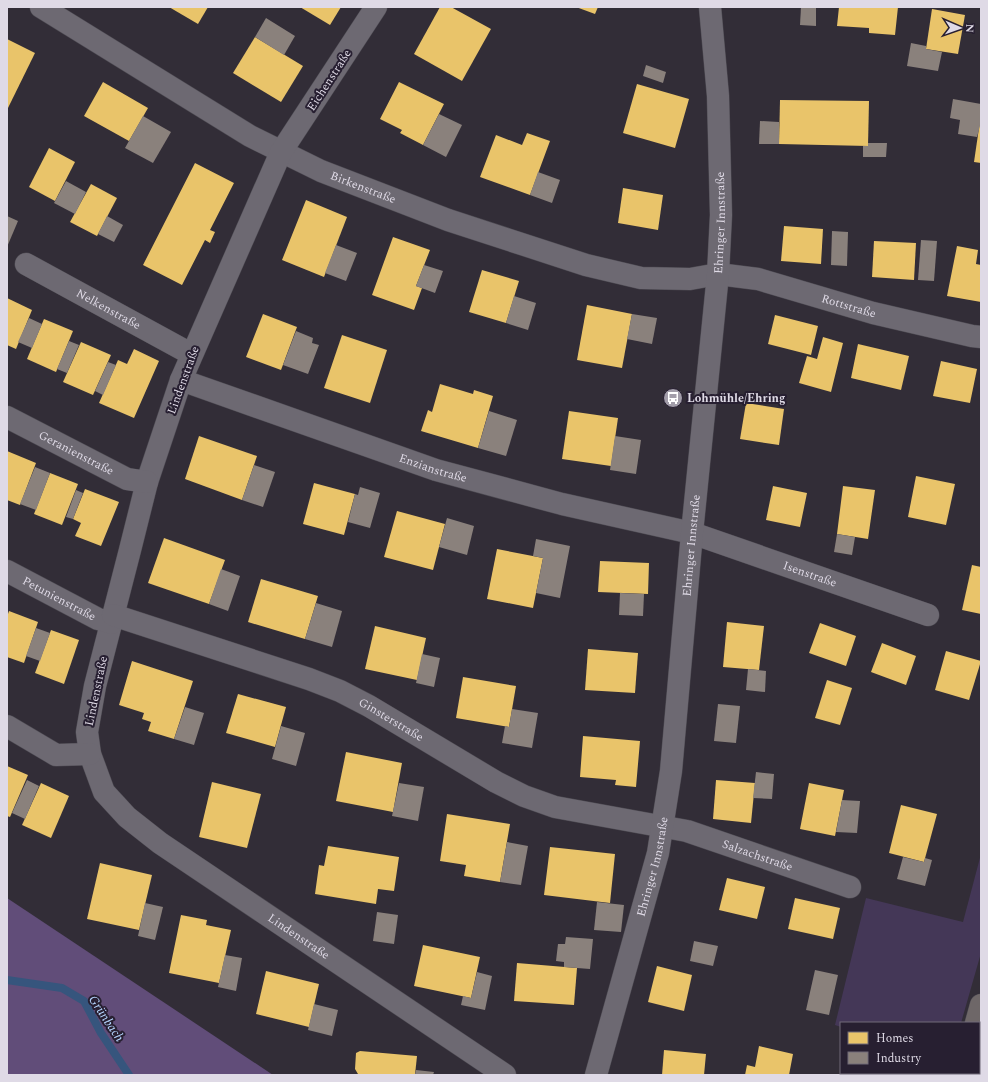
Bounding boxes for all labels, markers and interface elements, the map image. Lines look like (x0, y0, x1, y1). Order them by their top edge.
north arrow (940, 8, 980, 48)
text: N (961, 24, 978, 33)
street label: Eichenstraße (302, 45, 357, 115)
street label: Birkenstraße (327, 166, 399, 209)
street label: Ehringer Innstraße (709, 171, 731, 274)
street label: Nelkenstraße (72, 284, 144, 335)
street label: Rottstraße (819, 289, 878, 323)
street label: Lindenstraße (162, 343, 205, 417)
bus stop icon: Lohmühle/Ehring (662, 387, 684, 409)
place label: Lohmühle/Ehring (687, 389, 786, 408)
street label: Geranienstraße (35, 426, 117, 481)
street label: Enzianstraße (396, 449, 469, 488)
street label: Ehringer Innstraße (677, 493, 706, 597)
street label: Isenstraße (780, 556, 840, 593)
street label: Petunienstraße (19, 572, 99, 626)
street label: Lindenstraße (80, 654, 113, 728)
street label: Ginsterstraße (355, 693, 427, 747)
street label: Ehringer Innstraße (632, 815, 674, 919)
street label: Salzachstraße (719, 835, 795, 877)
street label: Lindenstraße (264, 909, 333, 965)
water label: Grünbach (83, 991, 129, 1046)
legend (840, 1022, 980, 1074)
text: Homes (876, 1029, 914, 1048)
text: Industry (876, 1049, 922, 1068)

